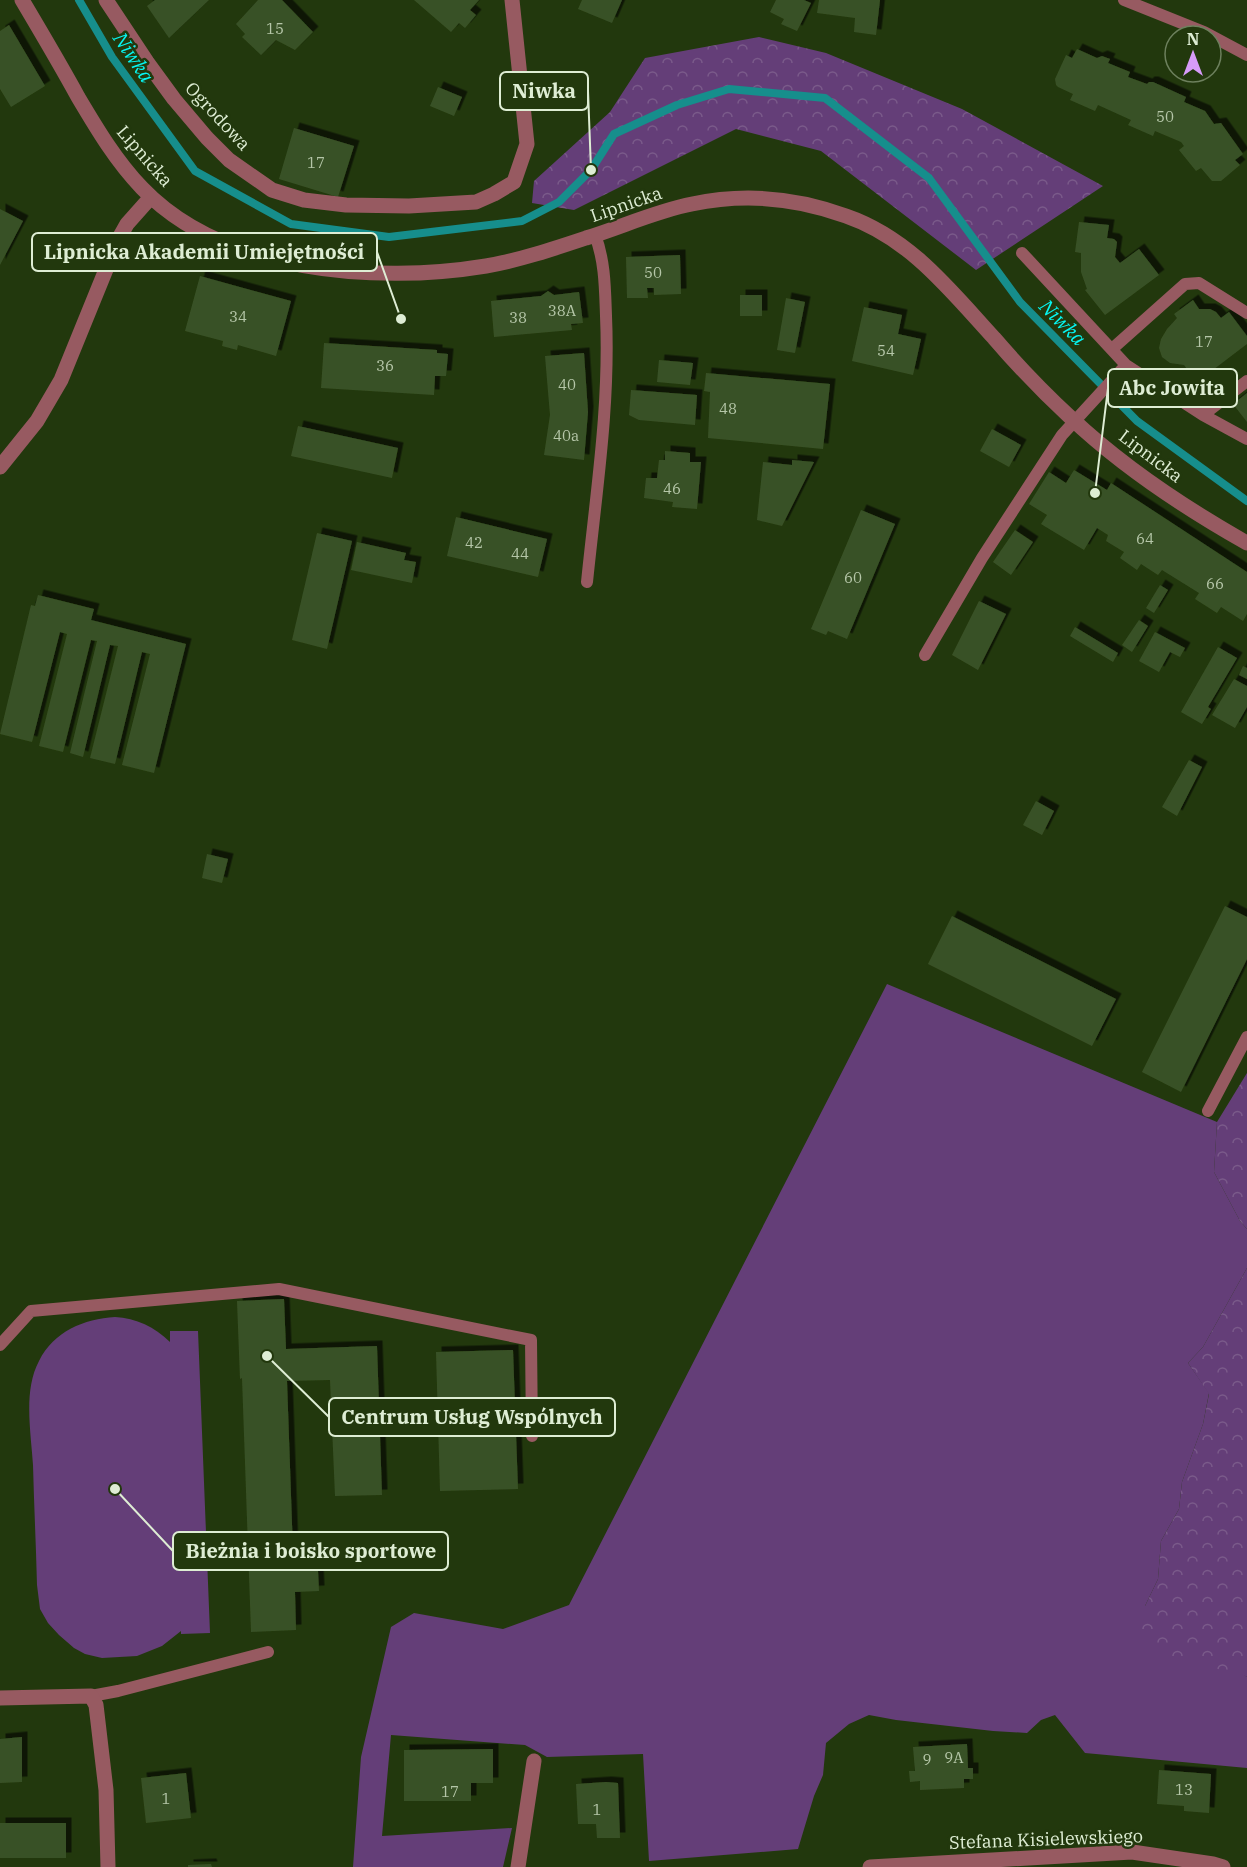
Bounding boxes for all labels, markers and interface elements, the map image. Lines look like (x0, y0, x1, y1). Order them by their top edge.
house number: 15 (266, 19, 284, 38)
north arrow (1163, 24, 1223, 84)
water label: Niwka (107, 26, 161, 88)
text: N (1187, 29, 1199, 49)
callout: Niwka (500, 72, 588, 110)
street label: Ogrodowa (180, 77, 256, 155)
text: Niwka (512, 77, 576, 104)
house number: 50 (1156, 107, 1174, 126)
street label: Lipnicka (112, 120, 178, 192)
house number: 17 (307, 153, 325, 172)
street label: Lipnicka (587, 181, 665, 227)
callout: Lipnicka Akademii Umiejętności (32, 233, 377, 271)
text: Lipnicka Akademii Umiejętności (44, 238, 365, 265)
house number: 50 (644, 263, 662, 282)
water label: Niwka (1033, 292, 1092, 351)
house number: 38A (548, 301, 577, 320)
house number: 34 (229, 307, 247, 326)
house number: 38 (509, 308, 527, 327)
house number: 17 (1195, 332, 1213, 351)
house number: 54 (877, 341, 895, 360)
house number: 36 (376, 356, 394, 375)
callout: Abc Jowita (1108, 369, 1237, 407)
text: Abc Jowita (1119, 374, 1225, 401)
house number: 40 (558, 375, 576, 394)
house number: 48 (719, 399, 737, 418)
street label: Lipnicka (1114, 424, 1188, 488)
house number: 40a (553, 426, 579, 445)
house number: 46 (663, 479, 681, 498)
house number: 64 (1136, 529, 1154, 548)
house number: 42 (465, 533, 483, 552)
house number: 44 (511, 544, 529, 563)
house number: 60 (844, 568, 862, 587)
house number: 66 (1206, 574, 1224, 593)
callout: Centrum Usług Wspólnych (329, 1398, 615, 1436)
text: Centrum Usług Wspólnych (341, 1403, 603, 1430)
callout: Bieżnia i boisko sportowe (173, 1532, 448, 1570)
text: Bieżnia i boisko sportowe (186, 1537, 436, 1564)
house number: 9A (944, 1748, 964, 1767)
house number: 9 (922, 1750, 932, 1769)
house number: 13 (1175, 1780, 1193, 1799)
house number: 17 (441, 1782, 459, 1801)
house number: 1 (161, 1789, 171, 1808)
house number: 1 (592, 1800, 602, 1819)
street label: Stefana Kisielewskiego (949, 1824, 1143, 1854)

